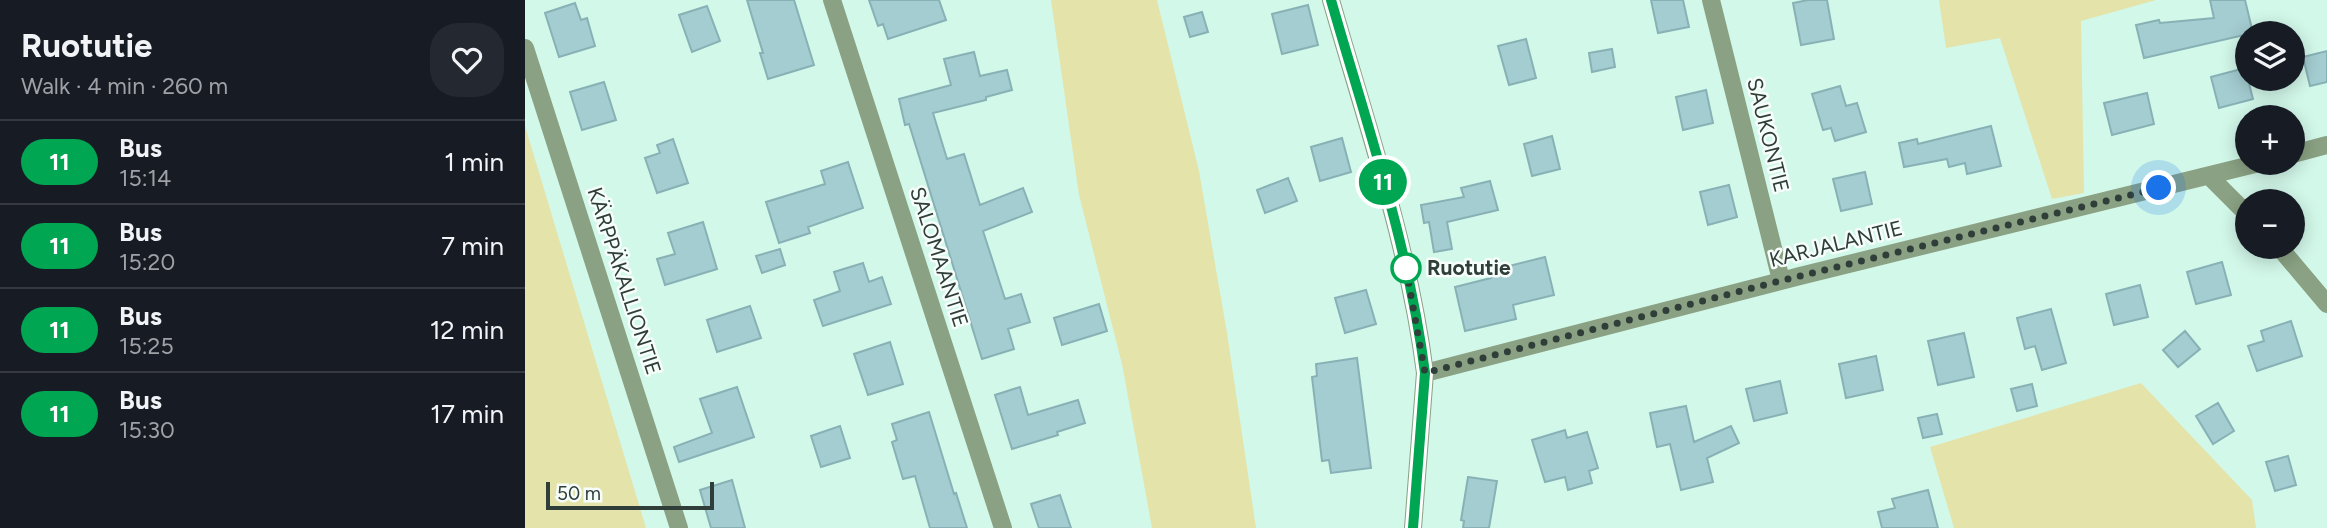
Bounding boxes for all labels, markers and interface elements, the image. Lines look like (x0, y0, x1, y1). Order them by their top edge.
map controls (2235, 21, 2305, 259)
button: layers (2235, 21, 2305, 91)
button: heart (430, 23, 504, 97)
text: Ruotutie (21, 26, 152, 65)
text: Walk · 4 min · 260 m (21, 72, 228, 100)
street label: SAUKONTIE (1742, 75, 1795, 195)
button: + (2235, 105, 2305, 175)
text: Bus (119, 132, 162, 164)
text: 1 min (444, 146, 504, 178)
text: 11 (49, 147, 70, 176)
line badge: 11 (1351, 159, 1414, 205)
text: 15:14 (119, 164, 171, 192)
text: 11 (1373, 167, 1393, 196)
your location (2141, 170, 2176, 205)
street label: SALOMAANTIE (905, 183, 974, 330)
street label: KÄRPPÄKALLIONTIE (582, 184, 667, 378)
button: − (2235, 189, 2305, 259)
street label: KARJALANTIE (1767, 215, 1905, 272)
text: Bus (119, 216, 162, 248)
text: 7 min (441, 230, 504, 262)
text: 11 (49, 231, 70, 260)
text: 15:20 (119, 248, 175, 276)
marker: Ruotutie (1391, 253, 1421, 283)
place label: Ruotutie (1427, 255, 1511, 280)
text: Bus (119, 300, 162, 332)
text: 12 min (430, 314, 504, 346)
text: 11 (49, 315, 70, 344)
text: 15:25 (119, 332, 174, 360)
text: Bus (119, 384, 162, 416)
text: 17 min (430, 398, 504, 430)
text: 11 (49, 399, 70, 428)
text: 15:30 (119, 416, 175, 444)
scale bar (546, 479, 714, 511)
text: 50 m (557, 482, 601, 505)

